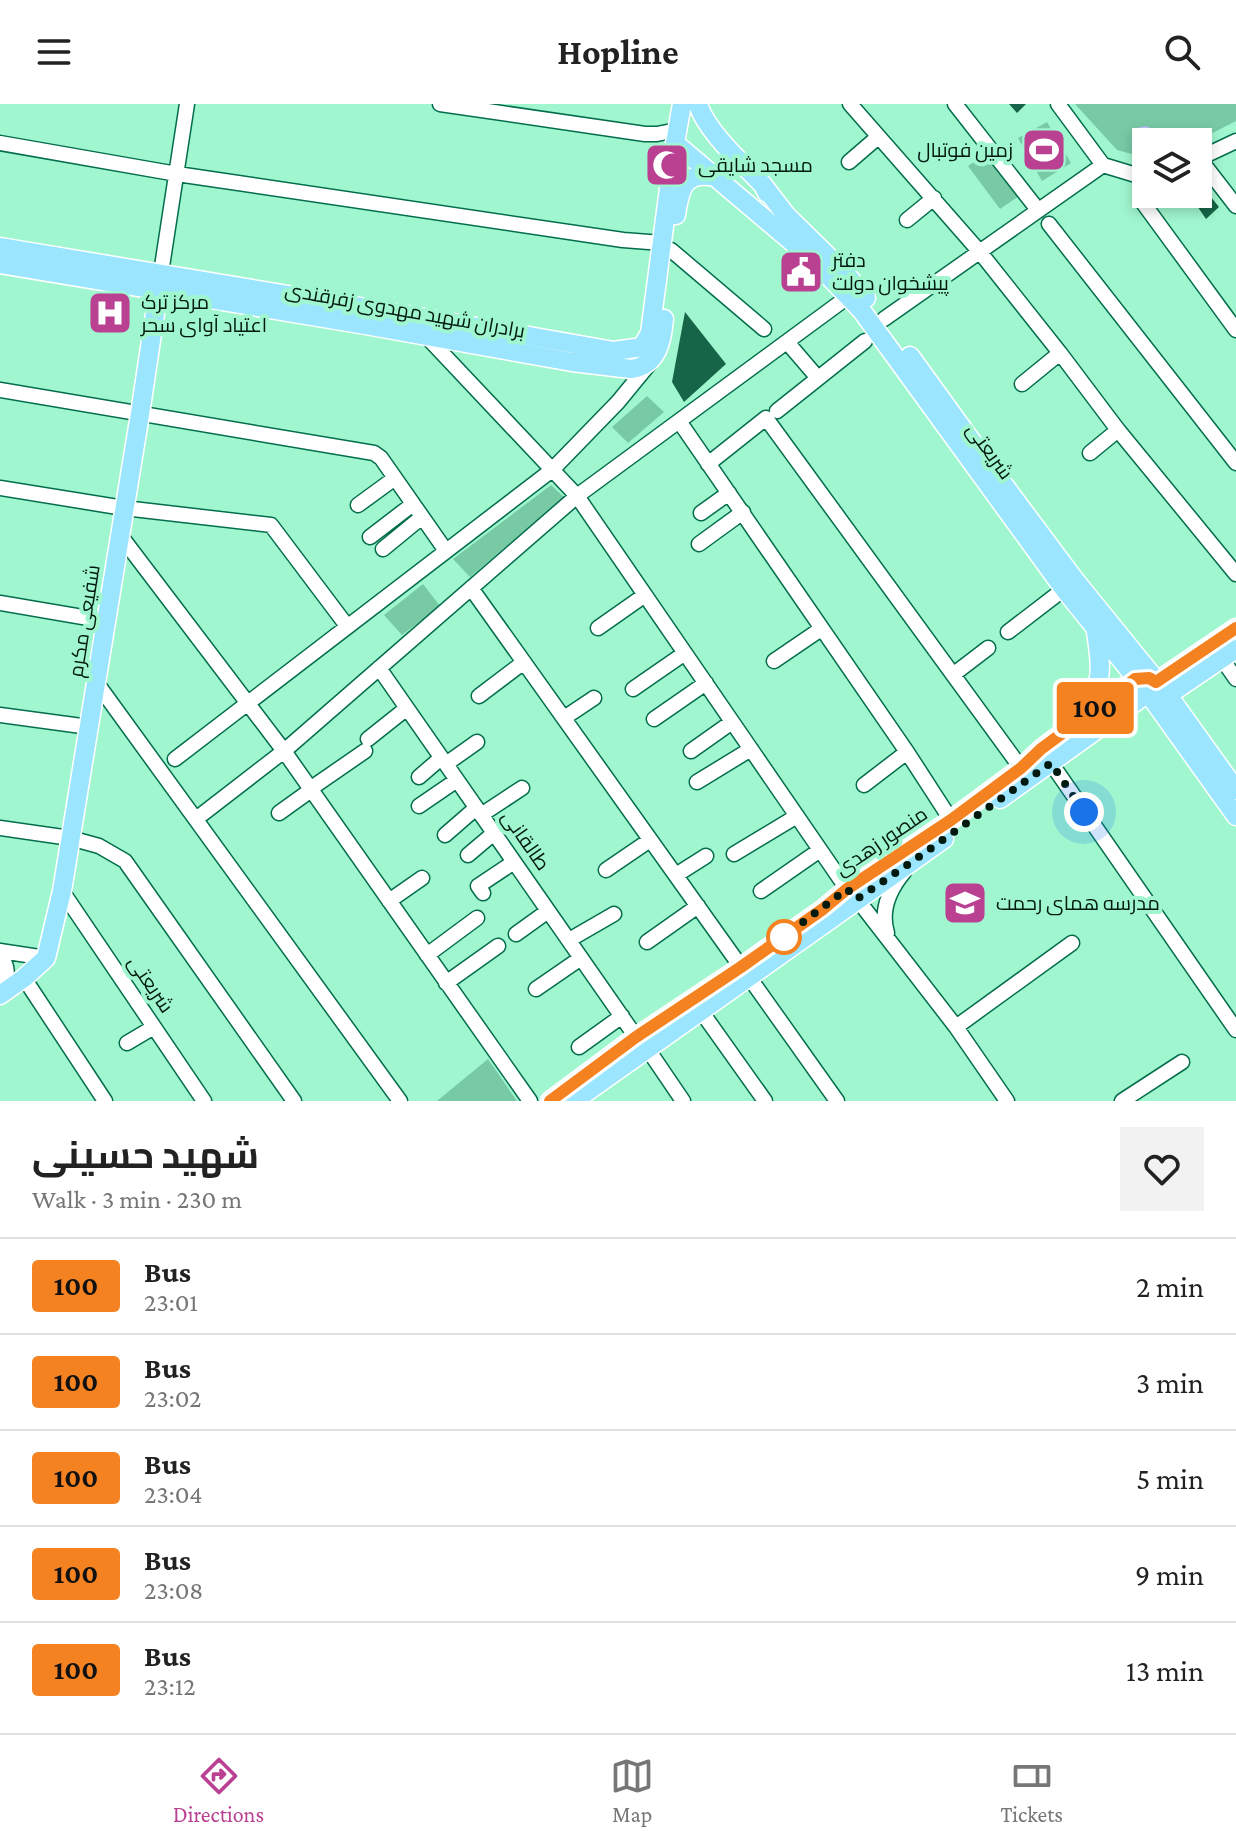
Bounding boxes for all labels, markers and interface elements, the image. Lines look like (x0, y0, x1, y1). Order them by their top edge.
icon: menu (32, 30, 76, 74)
icon: search (1160, 30, 1204, 74)
text: Hopline (557, 32, 679, 72)
sports icon: زمین فوتبال (1020, 126, 1068, 174)
map controls (1132, 128, 1212, 208)
button: layers (1132, 128, 1212, 208)
place label: زمین فوتبال (917, 139, 1013, 163)
mosque icon: مسجد شایقی (643, 141, 691, 189)
place label: مسجد شایقی (698, 154, 813, 178)
public building icon: دفتر پیشخوان دولت (777, 248, 825, 296)
place label: دفتر پیشخوان دولت (831, 249, 950, 296)
street label: برادران شهید مهدوی زفرقندی (283, 278, 527, 344)
hospital icon: مرکز ترک اعتیاد آوای سحر (86, 289, 134, 337)
place label: مرکز ترک اعتیاد آوای سحر (140, 291, 267, 338)
street label: شریعتی (961, 419, 1018, 484)
street label: شفیعی مکرم (64, 563, 107, 679)
line badge: 100 (1049, 682, 1141, 734)
text: 100 (1073, 692, 1117, 723)
your location (1064, 792, 1104, 832)
street label: منصور زهدی (831, 802, 932, 881)
street label: طالقانی (496, 806, 555, 875)
school or university icon: مدرسه همای رحمت (941, 879, 989, 927)
place label: مدرسه همای رحمت (996, 892, 1160, 916)
unlabelled marker (767, 920, 801, 954)
street label: شریعتی (122, 951, 178, 1018)
button: heart (1120, 1127, 1204, 1211)
text: شهید حسینی (32, 1134, 259, 1176)
text: Walk · 3 min · 230 m (32, 1185, 242, 1214)
text: Bus (144, 1255, 191, 1288)
text: 100 (54, 1270, 98, 1301)
text: 2 min (1136, 1270, 1204, 1303)
text: 23:01 (144, 1288, 198, 1317)
text: Bus (144, 1351, 191, 1384)
text: 100 (54, 1366, 98, 1397)
text: 3 min (1136, 1366, 1204, 1399)
text: 23:02 (144, 1384, 202, 1413)
text: Bus (144, 1447, 191, 1480)
text: 100 (54, 1462, 98, 1493)
text: 5 min (1136, 1462, 1204, 1495)
text: 23:04 (144, 1480, 203, 1509)
text: Bus (144, 1543, 191, 1576)
text: 100 (54, 1558, 98, 1589)
text: 9 min (1135, 1558, 1204, 1591)
text: 23:08 (144, 1576, 203, 1605)
text: Bus (144, 1639, 191, 1672)
text: 100 (54, 1654, 98, 1685)
text: 13 min (1126, 1654, 1204, 1687)
text: 23:12 (144, 1672, 196, 1701)
tab: Directions (173, 1754, 264, 1827)
tab: Map (610, 1754, 654, 1827)
tab: Tickets (1000, 1754, 1063, 1827)

